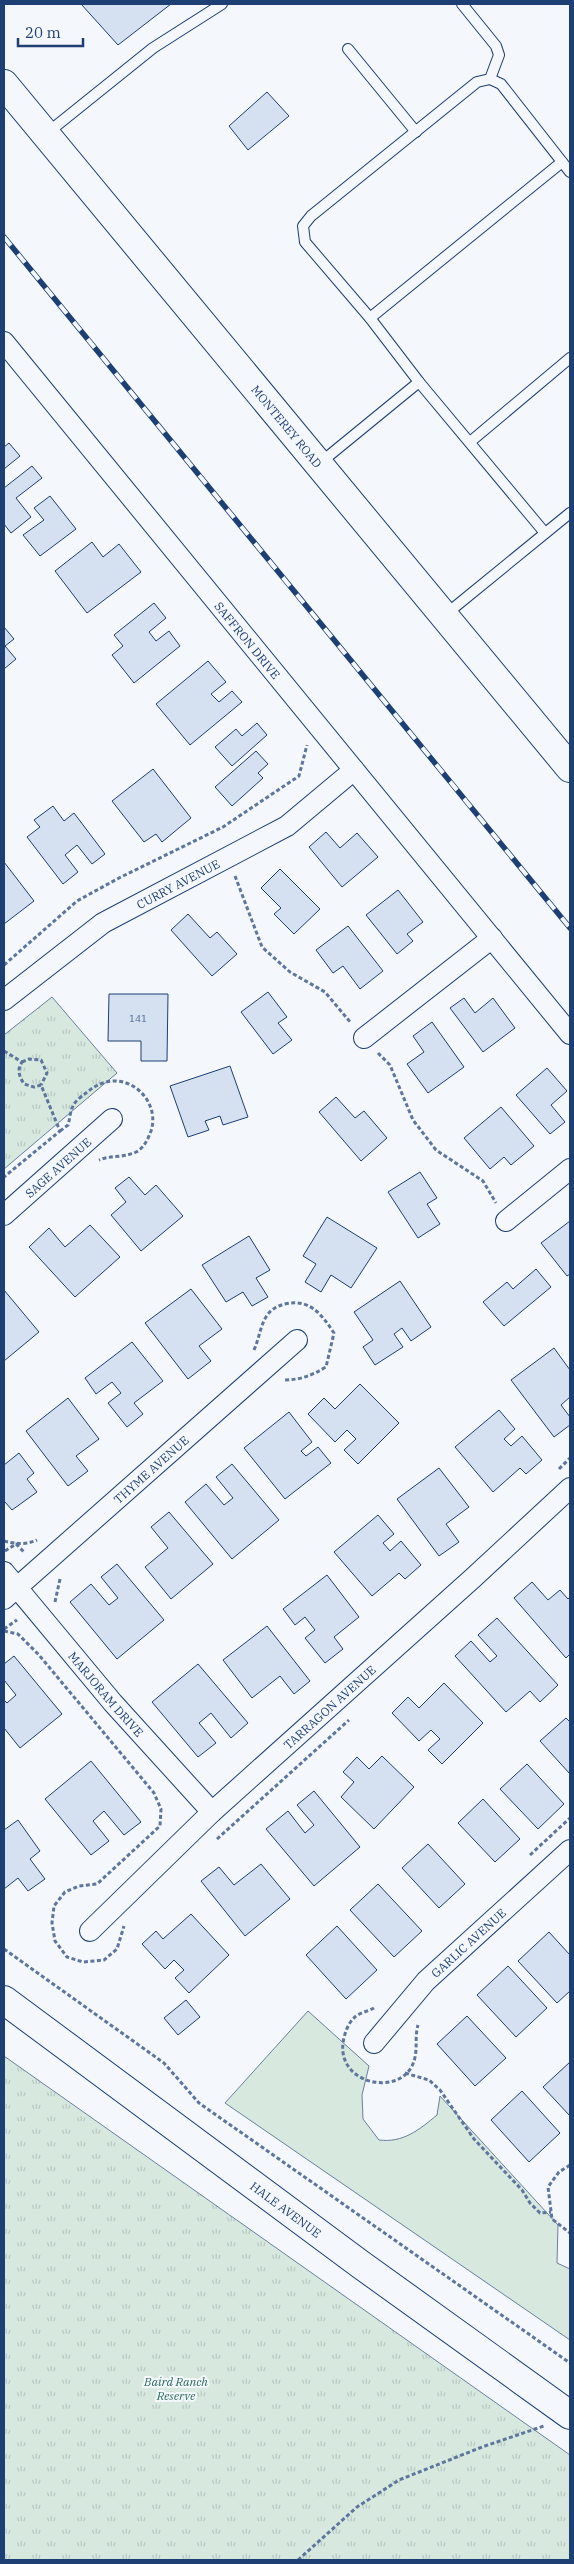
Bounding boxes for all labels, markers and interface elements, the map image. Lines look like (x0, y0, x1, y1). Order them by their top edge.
scale bar (18, 15, 82, 47)
text: 20 m (25, 23, 61, 42)
street label: MONTEREY ROAD (248, 382, 326, 470)
street label: SAFFRON DRIVE (212, 598, 284, 682)
street label: CURRY AVENUE (134, 855, 222, 912)
house number: 141 (129, 1012, 147, 1025)
street label: SAGE AVENUE (22, 1134, 94, 1200)
street label: THYME AVENUE (110, 1432, 191, 1506)
street label: MARJORAM DRIVE (66, 1648, 147, 1739)
street label: TARRAGON AVENUE (280, 1662, 378, 1752)
street label: GARLIC AVENUE (428, 1905, 509, 1980)
street label: HALE AVENUE (248, 2178, 324, 2240)
park label: Baird Ranch Reserve (143, 2374, 208, 2403)

